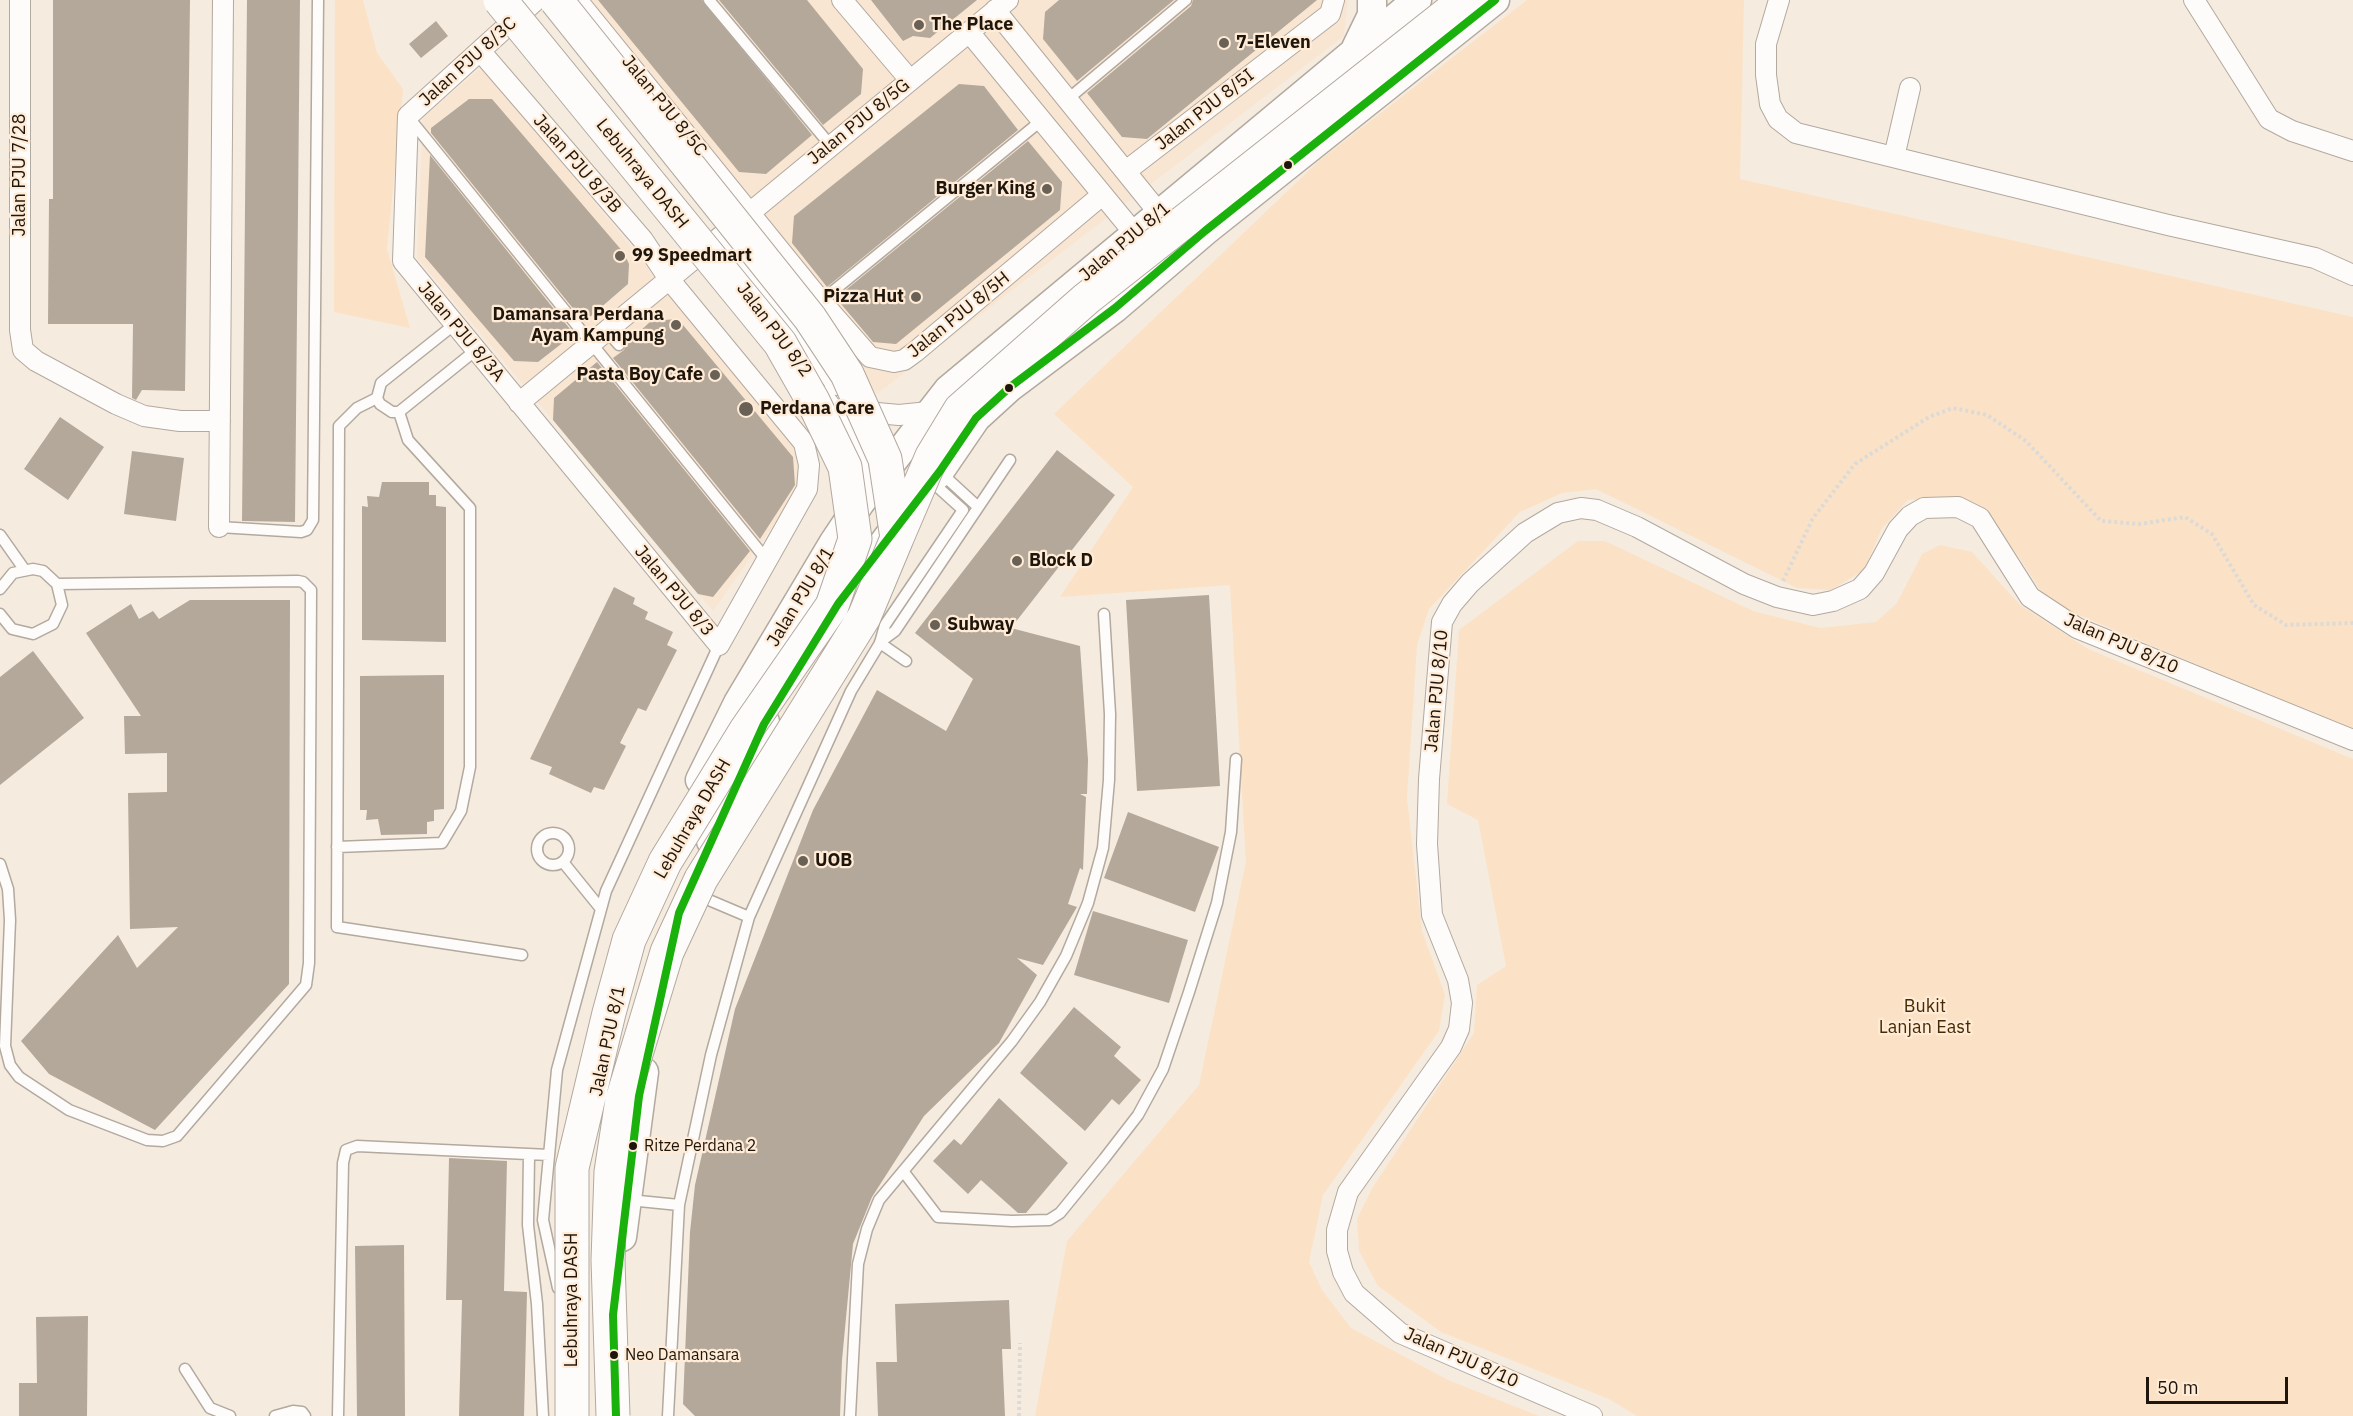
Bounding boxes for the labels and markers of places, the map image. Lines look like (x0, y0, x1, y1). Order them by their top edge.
place label: The Place (931, 14, 1013, 36)
marker: The Place (912, 18, 926, 32)
place label: 7-Eleven (1236, 32, 1311, 54)
marker: 7-Eleven (1217, 36, 1231, 50)
unlabelled marker (1282, 159, 1294, 171)
place label: Burger King (935, 178, 1035, 200)
marker: Burger King (1040, 182, 1054, 196)
place label: 99 Speedmart (632, 245, 752, 267)
marker: 99 Speedmart (613, 249, 627, 263)
place label: Pizza Hut (823, 286, 904, 308)
marker: Pizza Hut (909, 290, 923, 304)
place label: Damansara Perdana Ayam Kampung (492, 304, 664, 346)
marker: Damansara Perdana Ayam Kampung (669, 318, 683, 332)
place label: Pasta Boy Cafe (577, 364, 703, 386)
marker: Pasta Boy Cafe (708, 368, 722, 382)
unlabelled marker (1003, 382, 1015, 394)
place label: Perdana Care (760, 398, 874, 420)
marker: Perdana Care (737, 400, 755, 418)
place label: Block D (1029, 550, 1093, 572)
marker: Block D (1010, 554, 1024, 568)
place label: Subway (947, 614, 1014, 636)
marker: Subway (928, 618, 942, 632)
place label: UOB (815, 850, 852, 872)
marker: UOB (796, 854, 810, 868)
place label: Ritze Perdana 2 (644, 1136, 756, 1156)
marker: Ritze Perdana 2 (627, 1140, 639, 1152)
place label: Neo Damansara (625, 1345, 739, 1365)
marker: Neo Damansara (608, 1349, 620, 1361)

